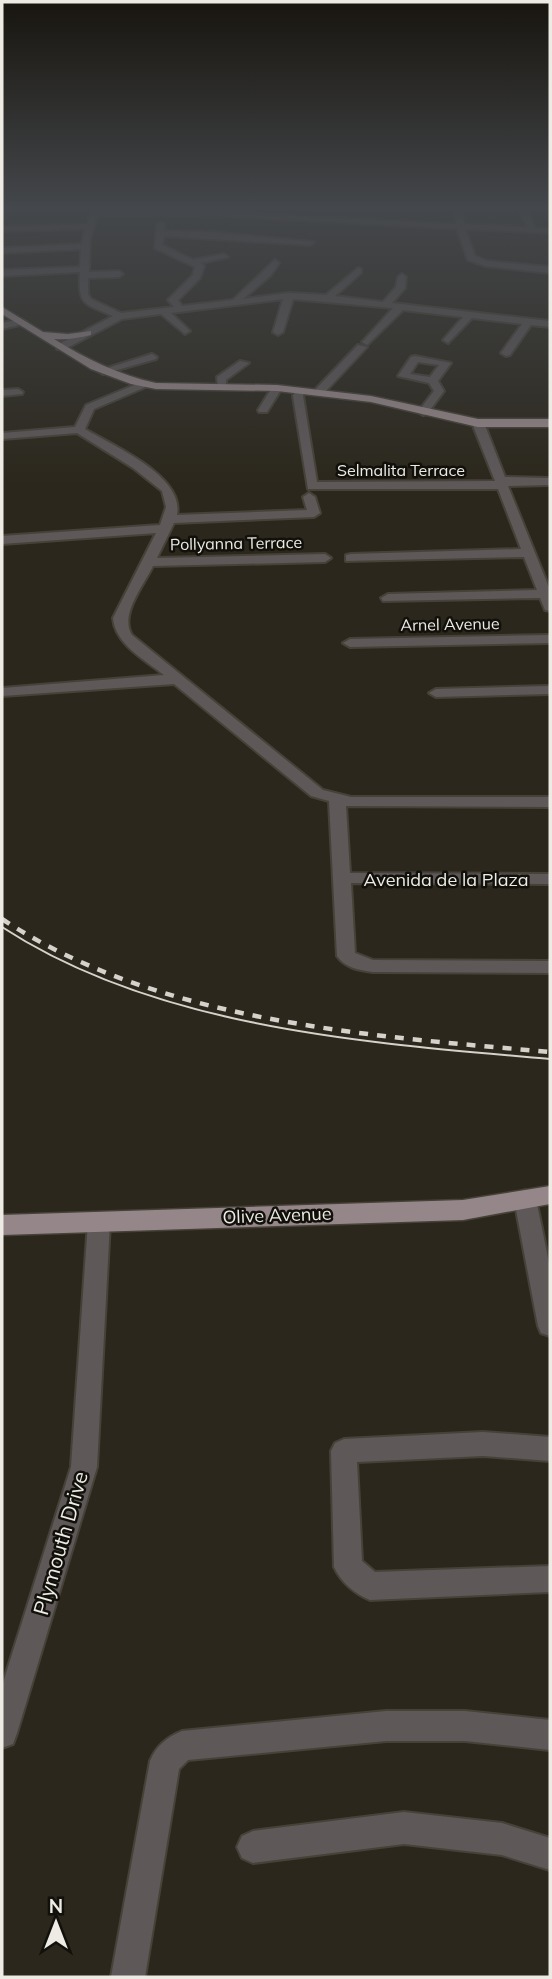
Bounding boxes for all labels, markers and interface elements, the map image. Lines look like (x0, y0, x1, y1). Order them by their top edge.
street label: Selmalita Terrace (337, 460, 465, 480)
street label: Pollyanna Terrace (170, 532, 302, 554)
street label: Arnel Avenue (400, 613, 500, 635)
street label: Avenida de la Plaza (363, 868, 529, 891)
street label: Olive Avenue (222, 1202, 332, 1228)
street label: Plymouth Drive (27, 1468, 93, 1618)
north arrow (21, 1888, 91, 1958)
text: N (49, 1894, 63, 1918)

